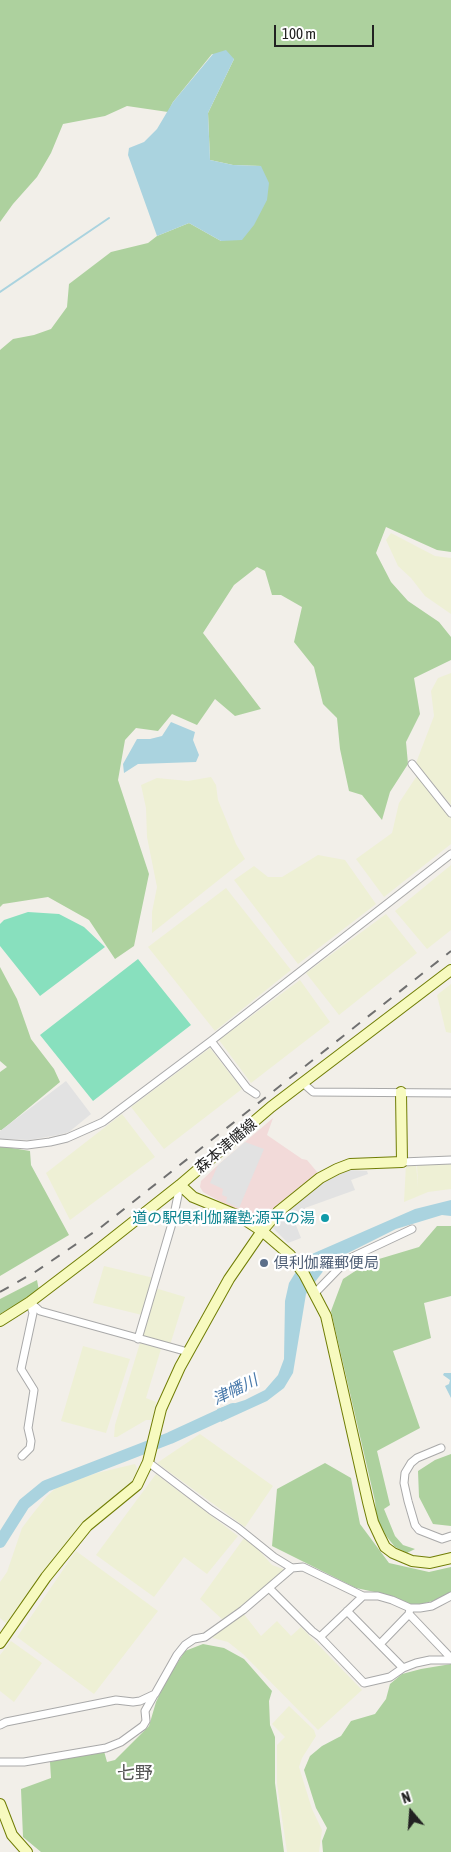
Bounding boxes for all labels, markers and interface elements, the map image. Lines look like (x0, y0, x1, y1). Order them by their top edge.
scale bar (276, 15, 376, 47)
text: 100 m (282, 25, 316, 42)
street label: 森本津幡線 (191, 1115, 261, 1177)
place label: 道の駅倶利伽羅塾;源平の湯 (132, 1209, 315, 1227)
marker: 道の駅倶利伽羅塾;源平の湯 (319, 1212, 331, 1224)
place label: 倶利伽羅郵便局 (274, 1254, 379, 1272)
marker: 倶利伽羅郵便局 (258, 1257, 270, 1269)
water label: 津幡川 (209, 1371, 261, 1409)
district label: 七野 (117, 1762, 153, 1784)
north arrow (386, 1787, 436, 1837)
text: N (400, 1789, 413, 1807)

